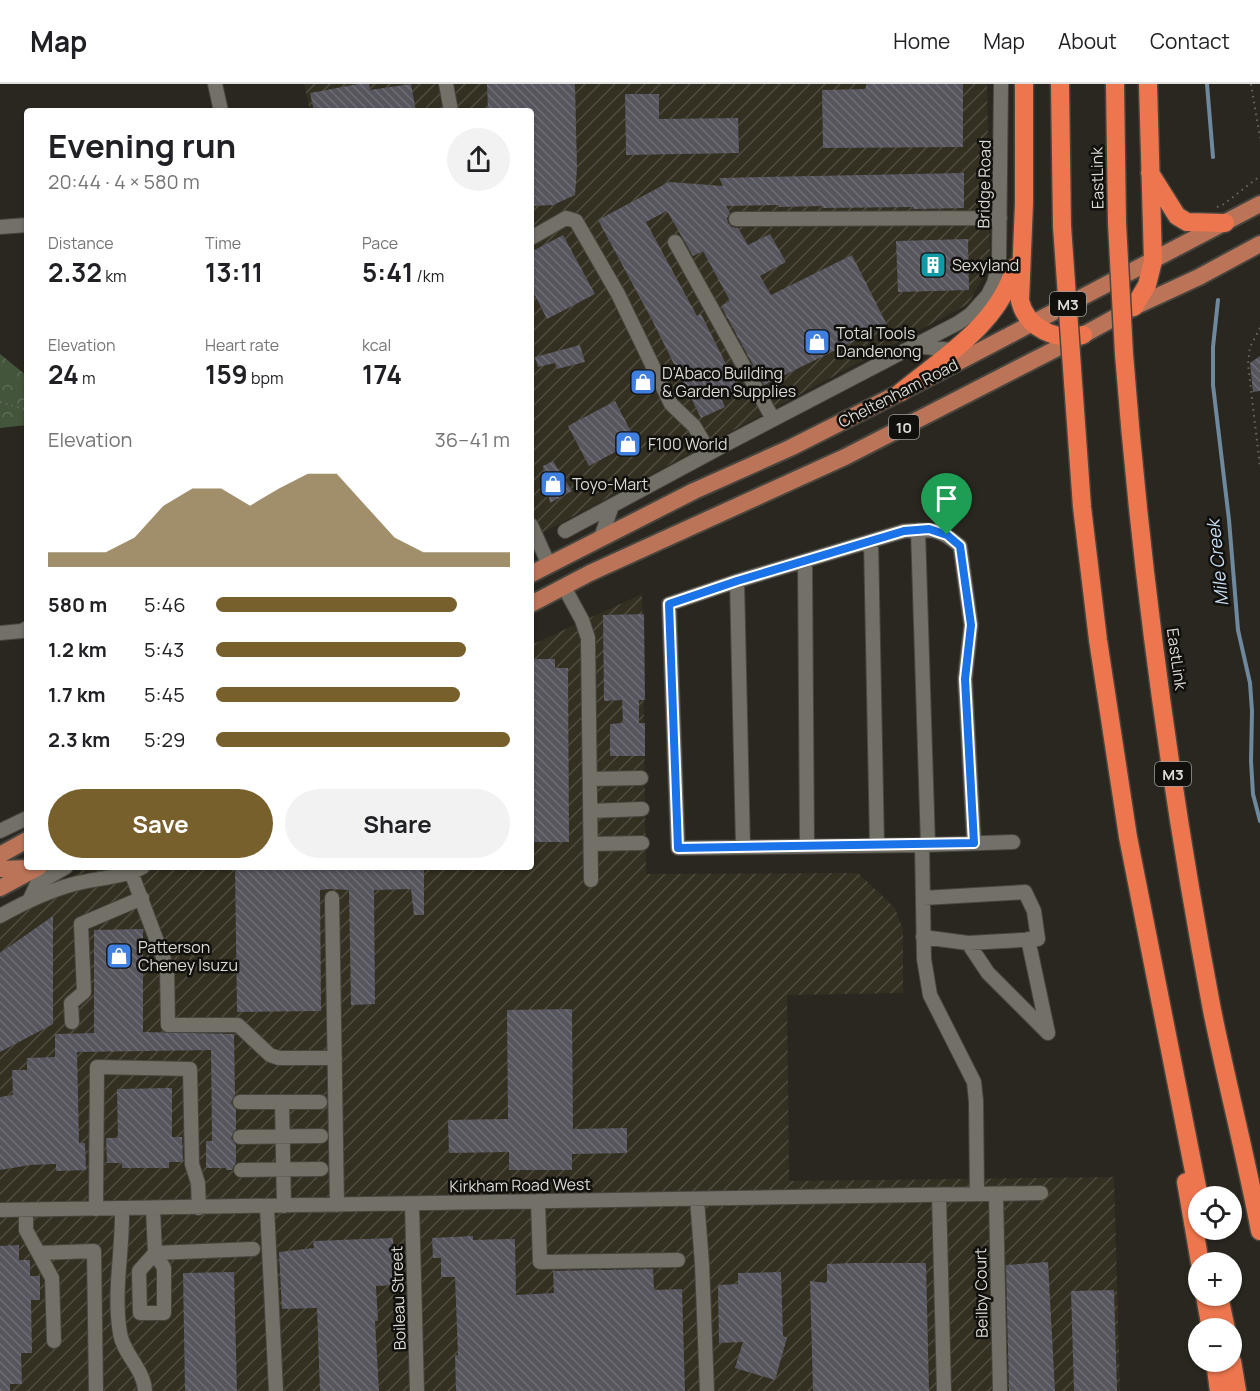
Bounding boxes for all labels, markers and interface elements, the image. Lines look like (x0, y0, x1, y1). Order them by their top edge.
text: Map (30, 22, 87, 60)
text: Home (893, 27, 950, 55)
text: Map (983, 27, 1025, 55)
text: About (1058, 27, 1117, 55)
text: Contact (1150, 27, 1230, 55)
text: Evening run (48, 123, 236, 168)
button: share (447, 128, 510, 191)
street label: Bridge Road (972, 139, 996, 229)
street label: EastLink (1085, 146, 1109, 209)
text: 20:44 · 4 × 580 m (48, 168, 200, 195)
text: Distance (48, 232, 114, 254)
text: Time (205, 232, 241, 254)
text: Pace (362, 232, 398, 254)
building icon: Sexyland (918, 250, 948, 280)
text: 2.32 (48, 254, 102, 290)
text: 13:11 (205, 254, 263, 290)
text: 5:41 (362, 254, 413, 290)
place label: Sexyland (952, 254, 1019, 276)
text: km (102, 265, 127, 287)
text: /km (413, 265, 444, 287)
road number: M3 (1050, 292, 1086, 316)
place label: Total Tools Dandenong (836, 322, 922, 362)
shop icon: Total Tools Dandenong (802, 327, 832, 357)
text: Elevation (48, 334, 116, 356)
text: Heart rate (205, 334, 279, 356)
text: kcal (362, 334, 391, 356)
street label: Cheltenham Road (834, 353, 962, 433)
text: 24 (48, 356, 79, 392)
text: 159 (205, 356, 248, 392)
text: 174 (362, 356, 402, 392)
place label: D'Abaco Building & Garden Supplies (662, 362, 796, 402)
text: m (79, 367, 96, 389)
text: bpm (248, 367, 284, 389)
shop icon: D'Abaco Building & Garden Supplies (628, 367, 658, 397)
road number: 10 (889, 415, 919, 439)
text: Elevation (48, 426, 132, 453)
text: 36–41 m (435, 426, 510, 453)
shop icon: F100 World (613, 429, 643, 459)
place label: F100 World (648, 433, 727, 455)
shop icon: Toyo-Mart (538, 469, 568, 499)
place label: Toyo-Mart (572, 473, 648, 495)
pin (921, 473, 972, 535)
icon: arrive (930, 482, 963, 515)
water label: Mile Creek (1200, 516, 1233, 607)
text: 580 m (48, 591, 107, 618)
text: 5:46 (144, 591, 186, 618)
street label: EastLink (1162, 627, 1192, 692)
text: 1.2 km (48, 636, 107, 663)
text: 5:43 (144, 636, 184, 663)
text: 1.7 km (48, 681, 105, 708)
text: 5:45 (144, 681, 185, 708)
text: 2.3 km (48, 726, 110, 753)
text: 5:29 (144, 726, 185, 753)
road number: M3 (1155, 762, 1191, 786)
button: Save (48, 789, 273, 858)
button: Share (285, 789, 510, 858)
place label: Patterson Cheney Isuzu (138, 936, 238, 976)
shop icon: Patterson Cheney Isuzu (104, 941, 134, 971)
street label: Kirkham Road West (449, 1173, 591, 1197)
map controls (1188, 1186, 1242, 1372)
button: locate (1188, 1186, 1242, 1240)
street label: Boileau Street (385, 1245, 411, 1351)
street label: Beilby Court (969, 1248, 993, 1338)
button: + (1188, 1252, 1242, 1306)
button: − (1188, 1318, 1242, 1372)

